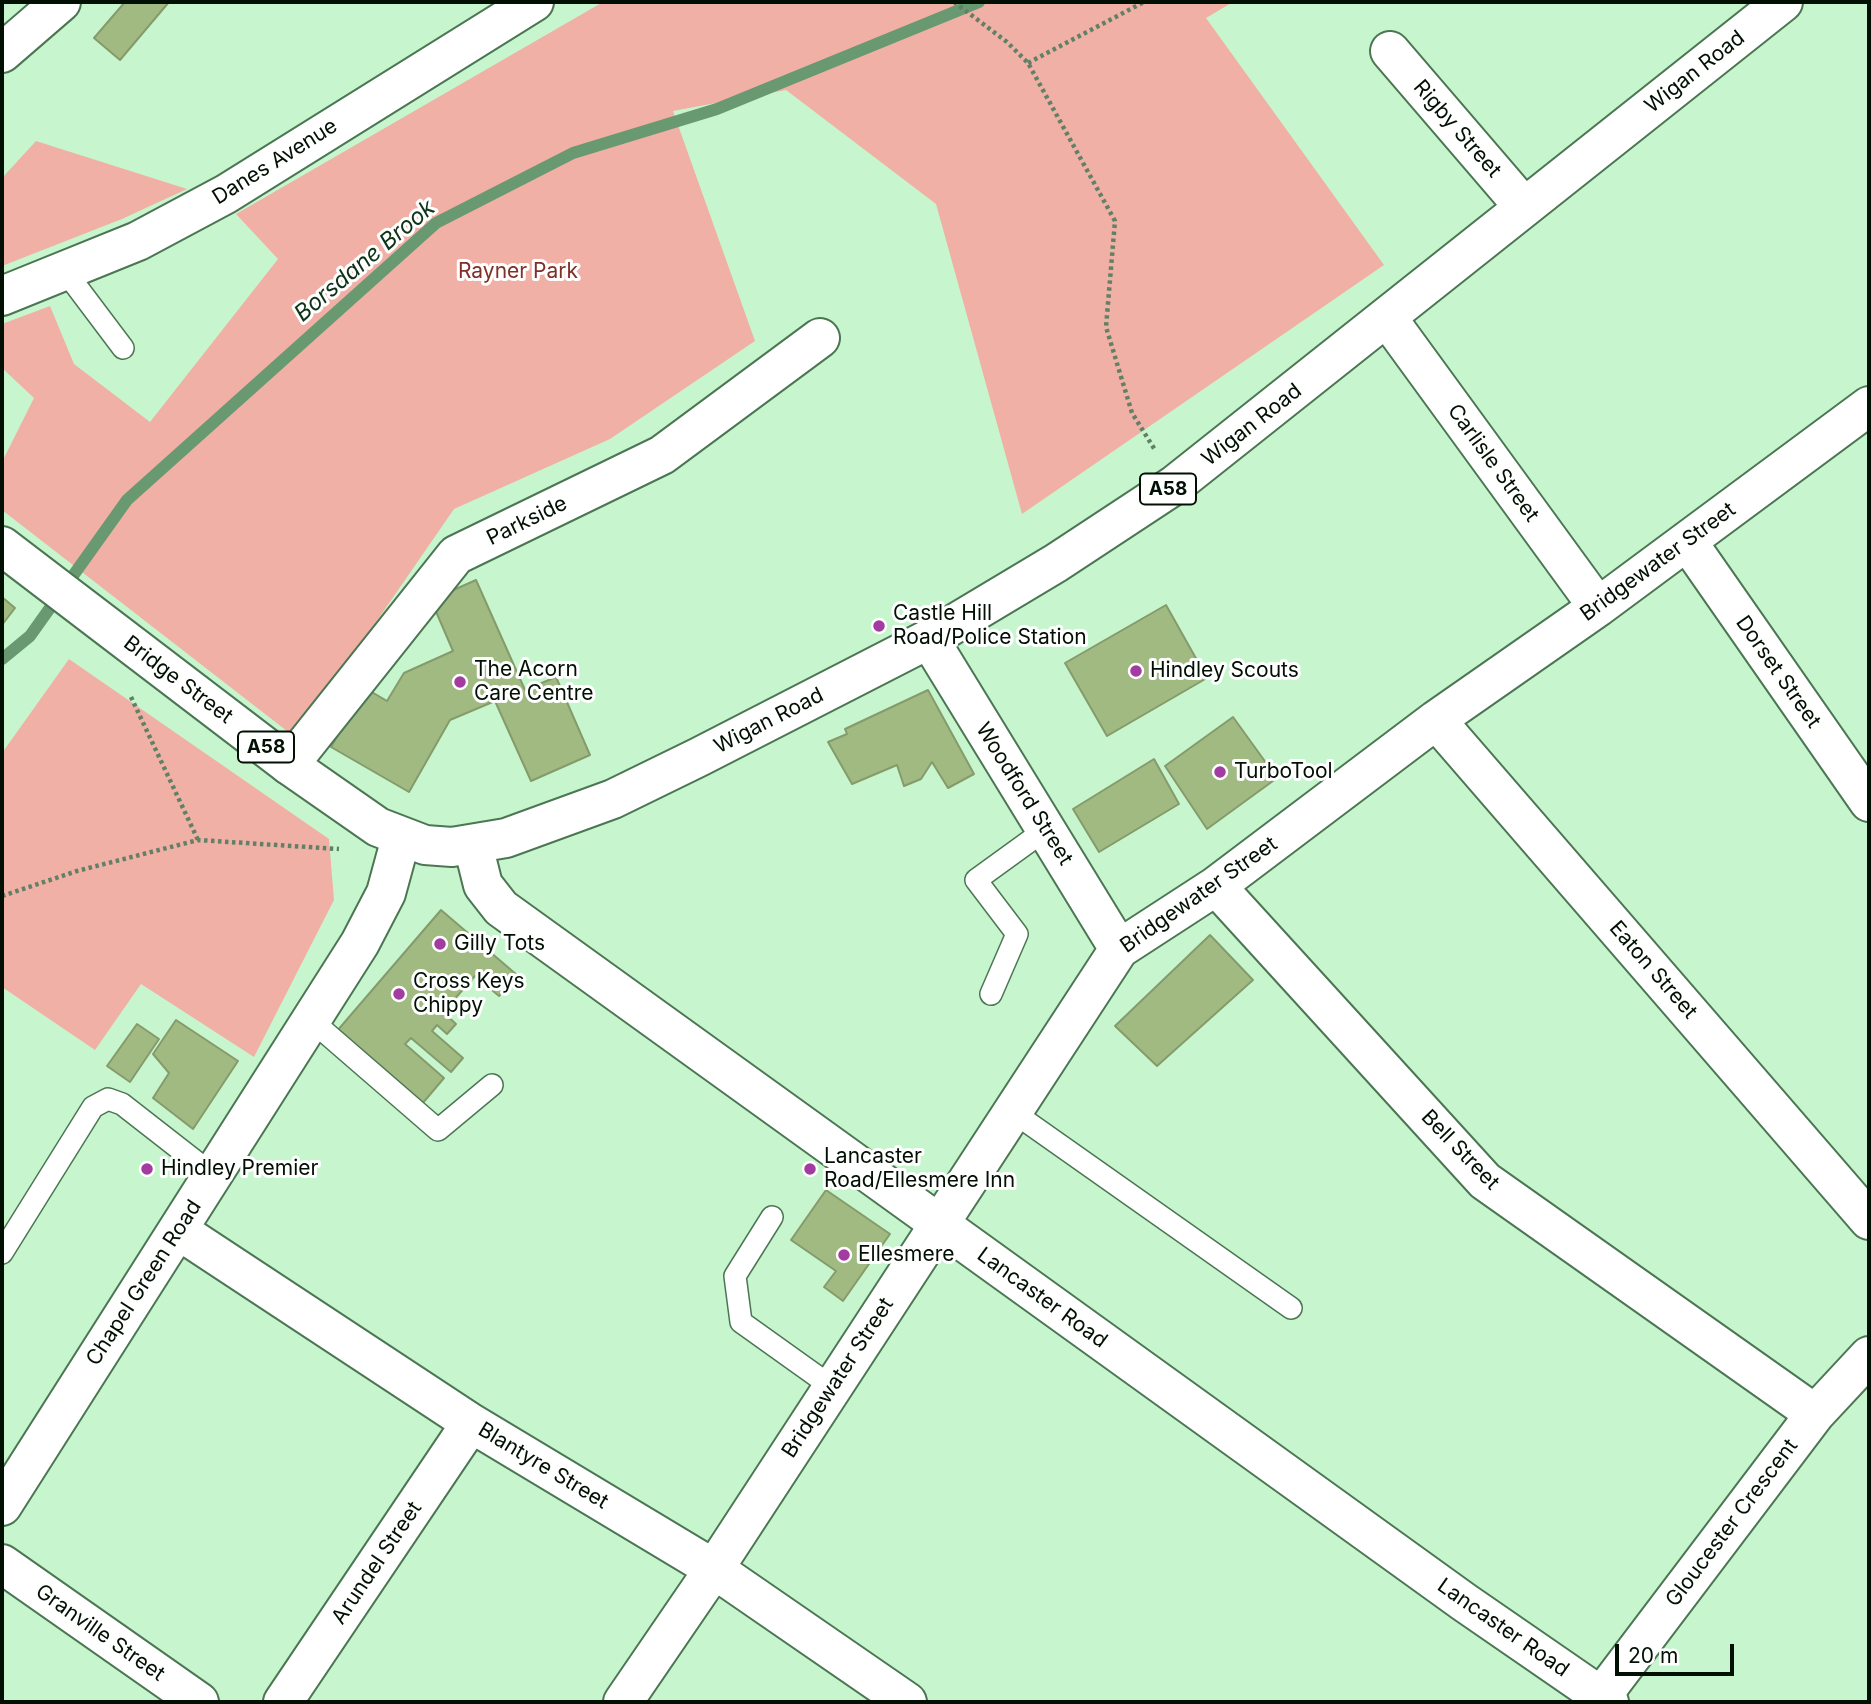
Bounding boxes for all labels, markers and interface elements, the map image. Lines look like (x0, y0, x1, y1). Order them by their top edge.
street label: Wigan Road (1640, 25, 1750, 119)
street label: Rigby Street (1408, 75, 1506, 183)
street label: Danes Avenue (208, 114, 342, 210)
water label: Borsdane Brook (289, 194, 441, 328)
park label: Rayner Park (458, 259, 578, 285)
street label: Wigan Road (1197, 378, 1307, 472)
street label: Carlisle Street (1442, 399, 1544, 527)
road number: A58 (1140, 474, 1196, 504)
street label: Parkside (483, 491, 571, 551)
street label: Bridgewater Street (1576, 497, 1740, 627)
place label: Castle Hill Road/Police Station (893, 601, 1087, 651)
street label: Dorset Street (1730, 611, 1826, 733)
marker: Castle Hill Road/Police Station (871, 618, 887, 634)
street label: Bridge Street (118, 631, 238, 729)
place label: The Acorn Care Centre (474, 657, 593, 707)
place label: Hindley Scouts (1150, 658, 1299, 684)
marker: Hindley Scouts (1128, 663, 1144, 679)
marker: The Acorn Care Centre (452, 674, 468, 690)
street label: Wigan Road (710, 683, 828, 759)
street label: Woodford Street (970, 718, 1078, 870)
road number: A58 (238, 732, 294, 762)
place label: TurboTool (1234, 759, 1333, 785)
marker: TurboTool (1212, 764, 1228, 780)
street label: Bridgewater Street (1116, 831, 1282, 959)
street label: Eaton Street (1604, 916, 1702, 1024)
place label: Gilly Tots (454, 931, 545, 957)
marker: Gilly Tots (432, 936, 448, 952)
place label: Cross Keys Chippy (413, 969, 525, 1019)
marker: Cross Keys Chippy (391, 986, 407, 1002)
street label: Bell Street (1416, 1105, 1504, 1195)
place label: Lancaster Road/Ellesmere Inn (824, 1144, 1015, 1194)
place label: Hindley Premier (161, 1156, 318, 1182)
marker: Hindley Premier (139, 1161, 155, 1177)
marker: Lancaster Road/Ellesmere Inn (802, 1161, 818, 1177)
street label: Chapel Green Road (81, 1195, 207, 1371)
place label: Ellesmere (858, 1242, 955, 1268)
street label: Lancaster Road (972, 1242, 1112, 1354)
marker: Ellesmere (836, 1247, 852, 1263)
street label: Bridgewater Street (777, 1293, 899, 1463)
street label: Blantyre Street (473, 1417, 613, 1515)
street label: Gloucester Crescent (1661, 1434, 1803, 1612)
street label: Arundel Street (327, 1497, 427, 1629)
street label: Lancaster Road (1432, 1573, 1574, 1683)
street label: Granville Street (31, 1579, 169, 1687)
scale bar (1619, 1630, 1738, 1674)
text: 20 m (1628, 1643, 1678, 1668)

